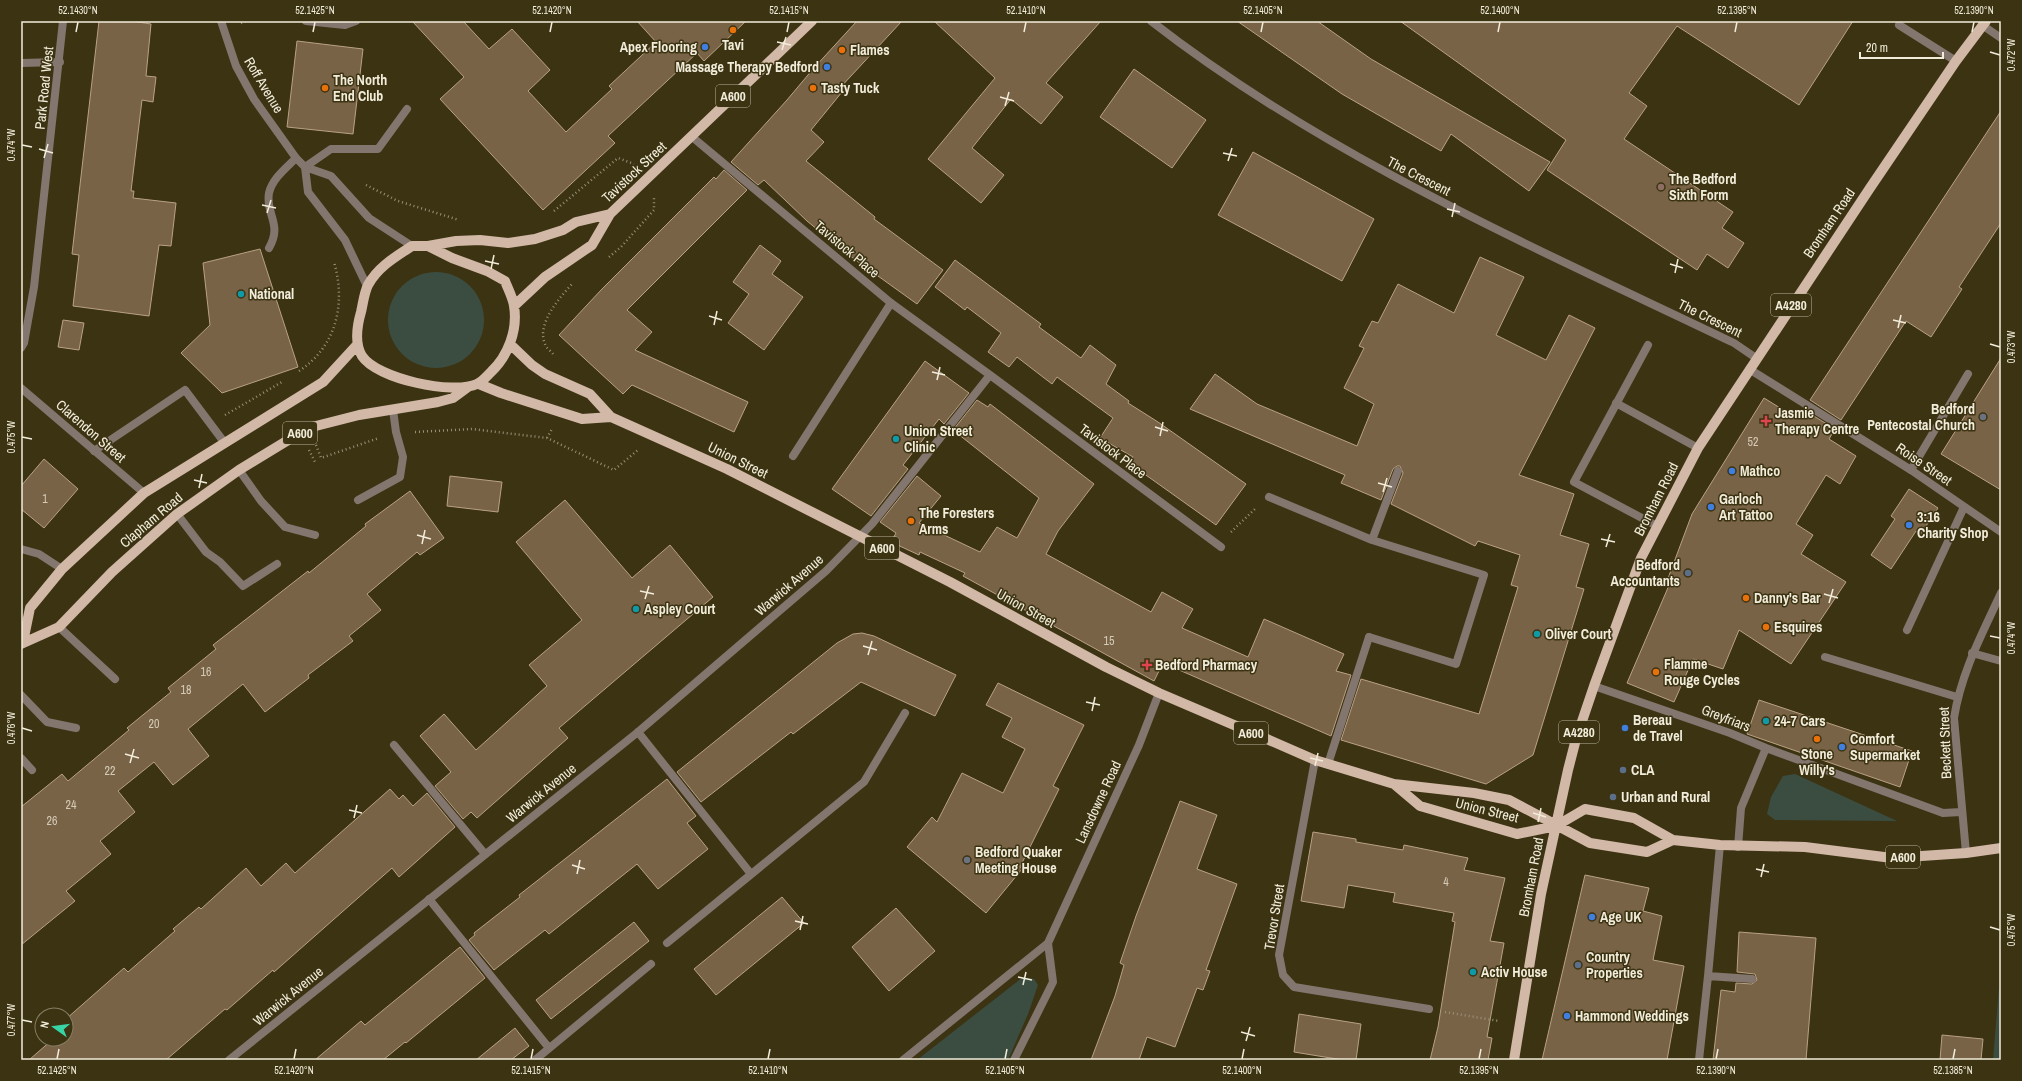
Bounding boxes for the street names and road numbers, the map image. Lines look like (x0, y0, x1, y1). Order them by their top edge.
street label: Park Road West (31, 46, 57, 130)
street label: Roff Avenue (240, 54, 288, 116)
road number: A600 (716, 85, 750, 107)
street label: Tavistock Street (598, 137, 670, 207)
street label: The Crescent (1384, 152, 1454, 200)
street label: Bromham Road (1799, 185, 1859, 261)
street label: Tavistock Place (811, 216, 883, 282)
road number: A4280 (1771, 294, 1811, 316)
street label: The Crescent (1675, 295, 1745, 341)
street label: Clarendon Street (52, 396, 130, 466)
street label: Tavistock Place (1076, 420, 1150, 482)
road number: A600 (283, 422, 317, 444)
street label: Union Street (705, 438, 771, 482)
street label: Roise Street (1893, 439, 1955, 489)
street label: Bromham Road (1630, 459, 1682, 539)
street label: Clapham Road (116, 488, 186, 552)
road number: A600 (865, 537, 899, 559)
street label: Warwick Avenue (751, 550, 827, 620)
street label: Union Street (993, 585, 1059, 631)
street label: Greyfriars (1699, 700, 1753, 736)
street label: Beckett Street (1935, 707, 1955, 779)
road number: A4280 (1559, 721, 1599, 743)
road number: A600 (1234, 722, 1268, 744)
street label: Lansdowne Road (1071, 758, 1125, 846)
street label: Warwick Avenue (502, 759, 580, 827)
street label: Union Street (1454, 793, 1520, 827)
street label: Bromham Road (1514, 836, 1548, 918)
road number: A600 (1886, 846, 1920, 868)
street label: Trevor Street (1260, 883, 1288, 951)
street label: Warwick Avenue (249, 962, 327, 1030)

